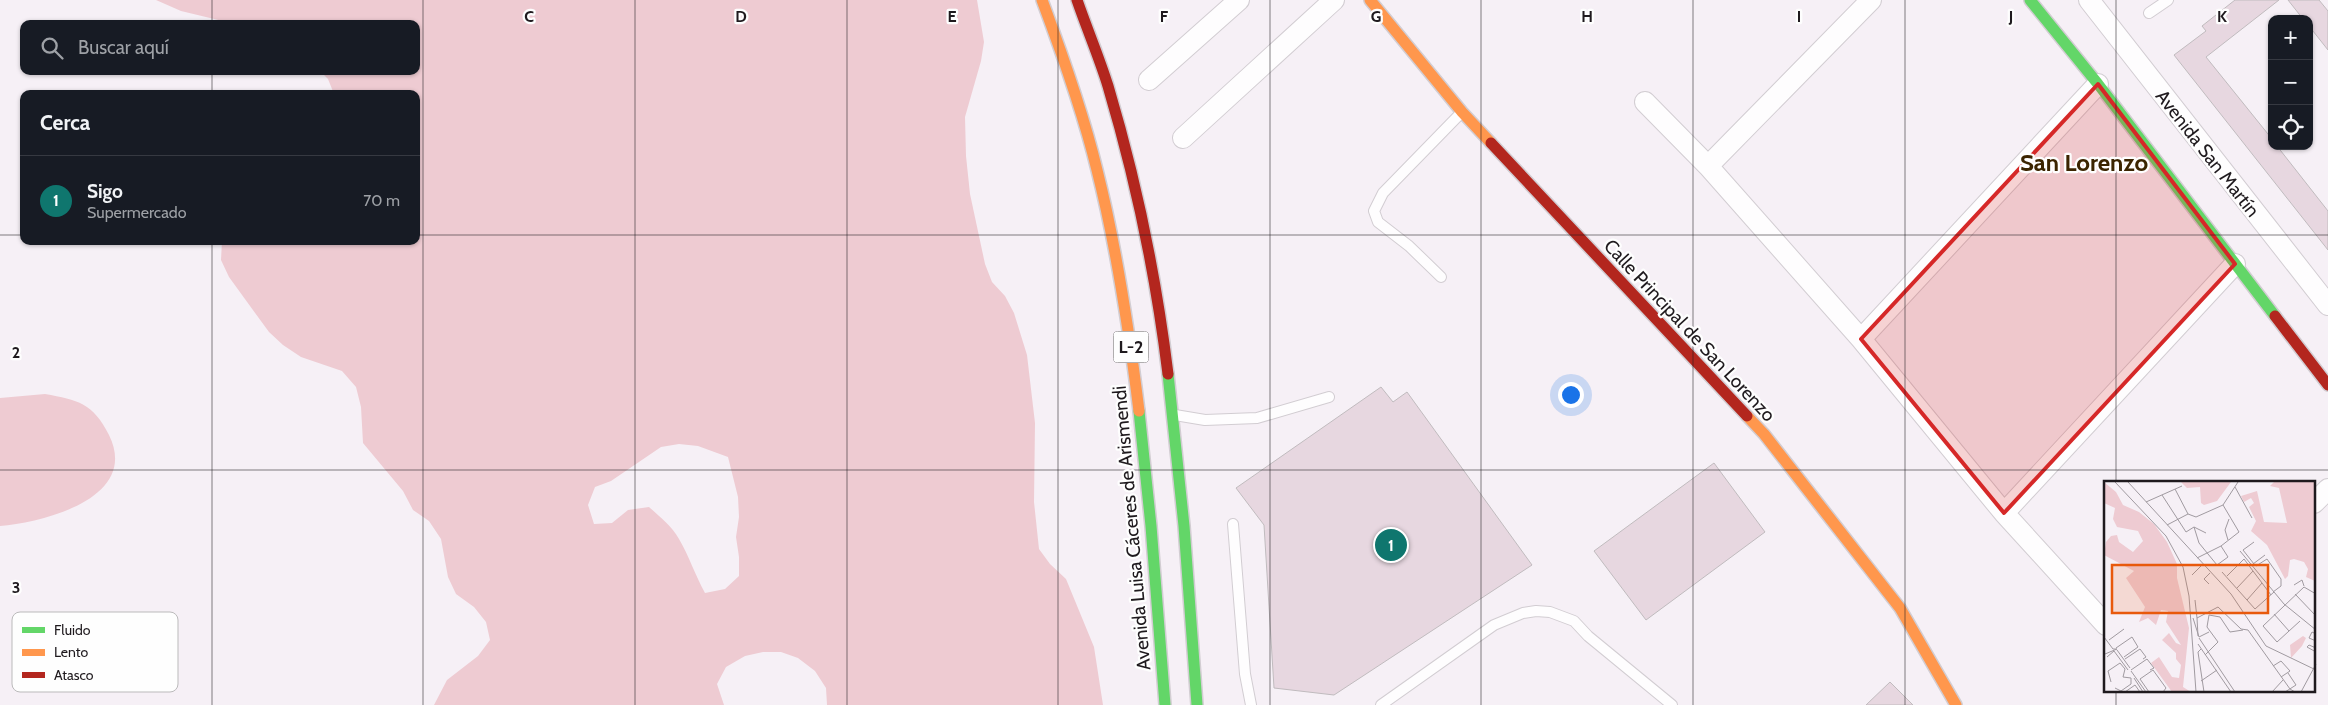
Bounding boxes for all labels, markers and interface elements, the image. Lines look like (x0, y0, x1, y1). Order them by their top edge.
text: C (524, 7, 534, 26)
text: D (735, 7, 747, 26)
text: E (947, 7, 957, 26)
text: F (1160, 7, 1169, 26)
text: G (1371, 7, 1381, 26)
text: H (1581, 7, 1593, 26)
text: I (1797, 7, 1801, 26)
text: J (2008, 7, 2013, 26)
text: K (2217, 7, 2227, 26)
map controls (2268, 15, 2313, 150)
button: + (2268, 15, 2313, 60)
search box (20, 20, 420, 75)
icon: search (38, 34, 66, 62)
text: Buscar aquí (78, 36, 169, 59)
button: − (2268, 60, 2313, 105)
street label: Avenida San Martín (2151, 85, 2264, 222)
button: locate (2268, 105, 2313, 150)
text: Cerca (40, 110, 90, 135)
district label: San Lorenzo (2020, 148, 2148, 177)
text: Sigo (87, 180, 123, 203)
text: 1 (53, 191, 59, 210)
text: 70 m (363, 191, 400, 210)
text: Supermercado (87, 203, 187, 222)
street label: Calle Principal de San Lorenzo (1599, 234, 1780, 426)
road number: L-2 (1114, 332, 1148, 362)
text: 2 (12, 343, 20, 362)
your location (1558, 382, 1584, 408)
street label: Avenida Luisa Cáceres de Arismendi (1108, 385, 1155, 671)
inset map (2104, 481, 2316, 692)
pin: 1 (1375, 526, 1407, 564)
text: 3 (12, 578, 20, 597)
legend (12, 612, 178, 692)
text: Fluido (54, 621, 91, 639)
text: Lento (54, 643, 88, 661)
text: Atasco (54, 666, 94, 684)

